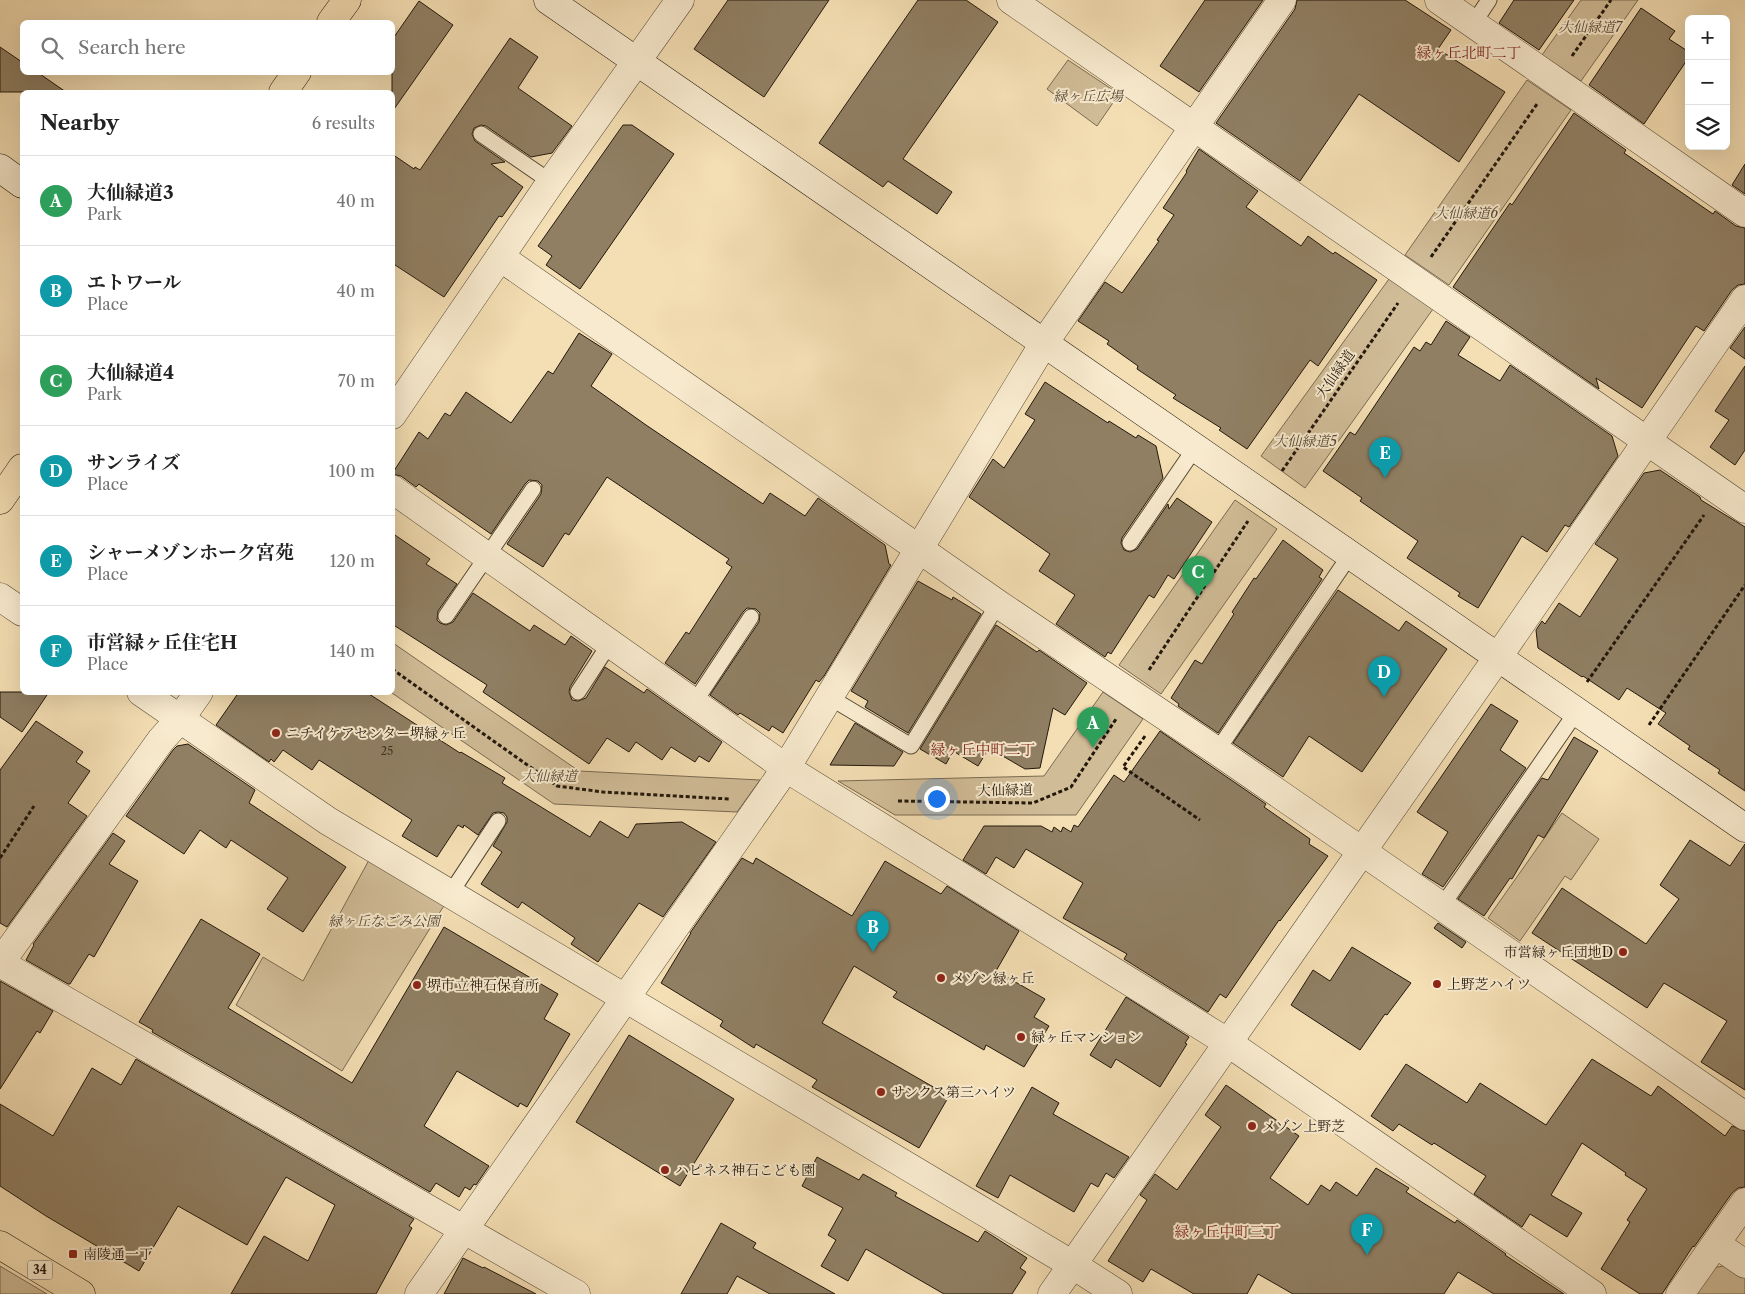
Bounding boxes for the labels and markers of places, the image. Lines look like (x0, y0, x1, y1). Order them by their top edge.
pin: E (1369, 437, 1401, 478)
pin: C (1182, 556, 1214, 597)
pin: D (1368, 656, 1400, 697)
pin: A (1077, 707, 1109, 748)
place label: ニチイケアセンター堺緑ヶ丘 (286, 724, 466, 742)
marker: ニチイケアセンター堺緑ヶ丘 (270, 727, 282, 739)
pin: B (857, 911, 889, 952)
place label: 市営緑ヶ丘団地D (1504, 943, 1613, 961)
marker: 市営緑ヶ丘団地D (1617, 946, 1629, 958)
place label: メゾン緑ヶ丘 (951, 969, 1035, 987)
marker: メゾン緑ヶ丘 (935, 972, 947, 984)
place label: 上野芝ハイツ (1447, 975, 1531, 993)
place label: 堺市立神石保育所 (427, 976, 539, 994)
marker: 上野芝ハイツ (1431, 978, 1443, 990)
marker: 堺市立神石保育所 (411, 979, 423, 991)
place label: 緑ヶ丘マンション (1031, 1028, 1142, 1046)
marker: 緑ヶ丘マンション (1015, 1031, 1027, 1043)
place label: サンクス第三ハイツ (891, 1083, 1016, 1101)
marker: サンクス第三ハイツ (875, 1086, 887, 1098)
place label: メゾン上野芝 (1262, 1117, 1346, 1135)
marker: メゾン上野芝 (1246, 1120, 1258, 1132)
place label: ハピネス神石こども園 (675, 1161, 815, 1179)
marker: ハピネス神石こども園 (659, 1164, 671, 1176)
pin: F (1351, 1214, 1383, 1255)
place label: 南陵通一丁 (83, 1245, 153, 1263)
marker: 南陵通一丁 (67, 1248, 79, 1260)

